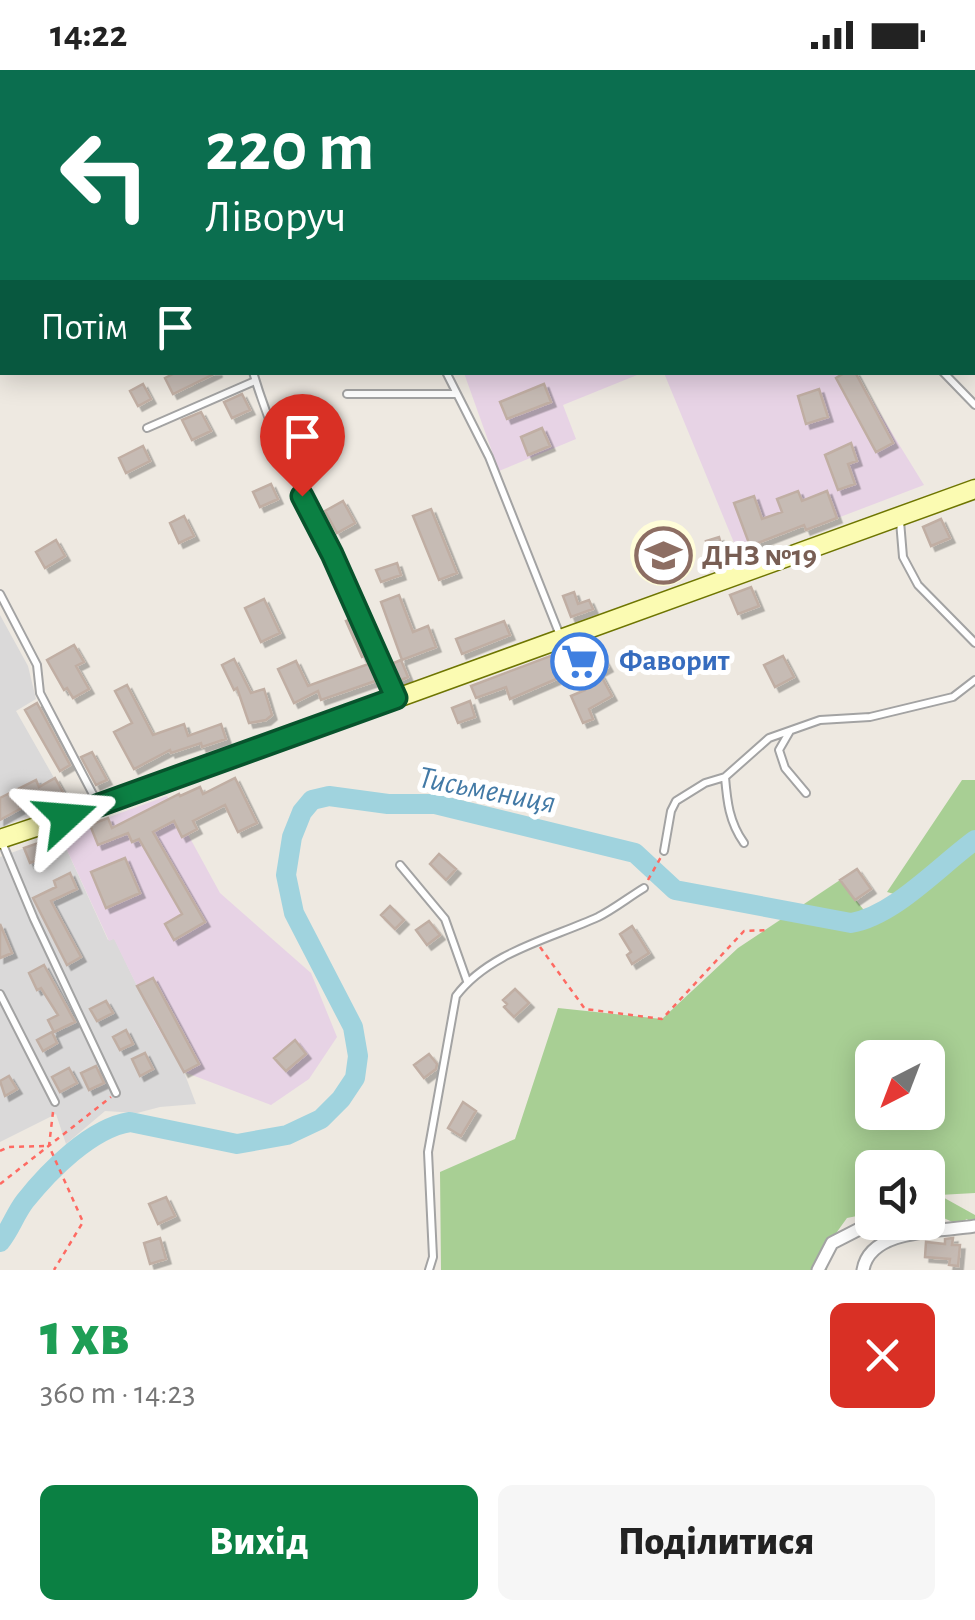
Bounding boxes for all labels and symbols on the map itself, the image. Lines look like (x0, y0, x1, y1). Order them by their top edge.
pin (260, 394, 345, 497)
school or university icon: ДНЗ №19 (633, 526, 693, 586)
place label: ДНЗ №19 (702, 541, 817, 571)
supermarket icon: Фаворит (550, 631, 610, 691)
place label: Фаворит (619, 646, 730, 676)
water label: Тисьмениця (416, 761, 558, 819)
position arrow (14, 765, 118, 869)
north arrow (855, 1040, 945, 1130)

